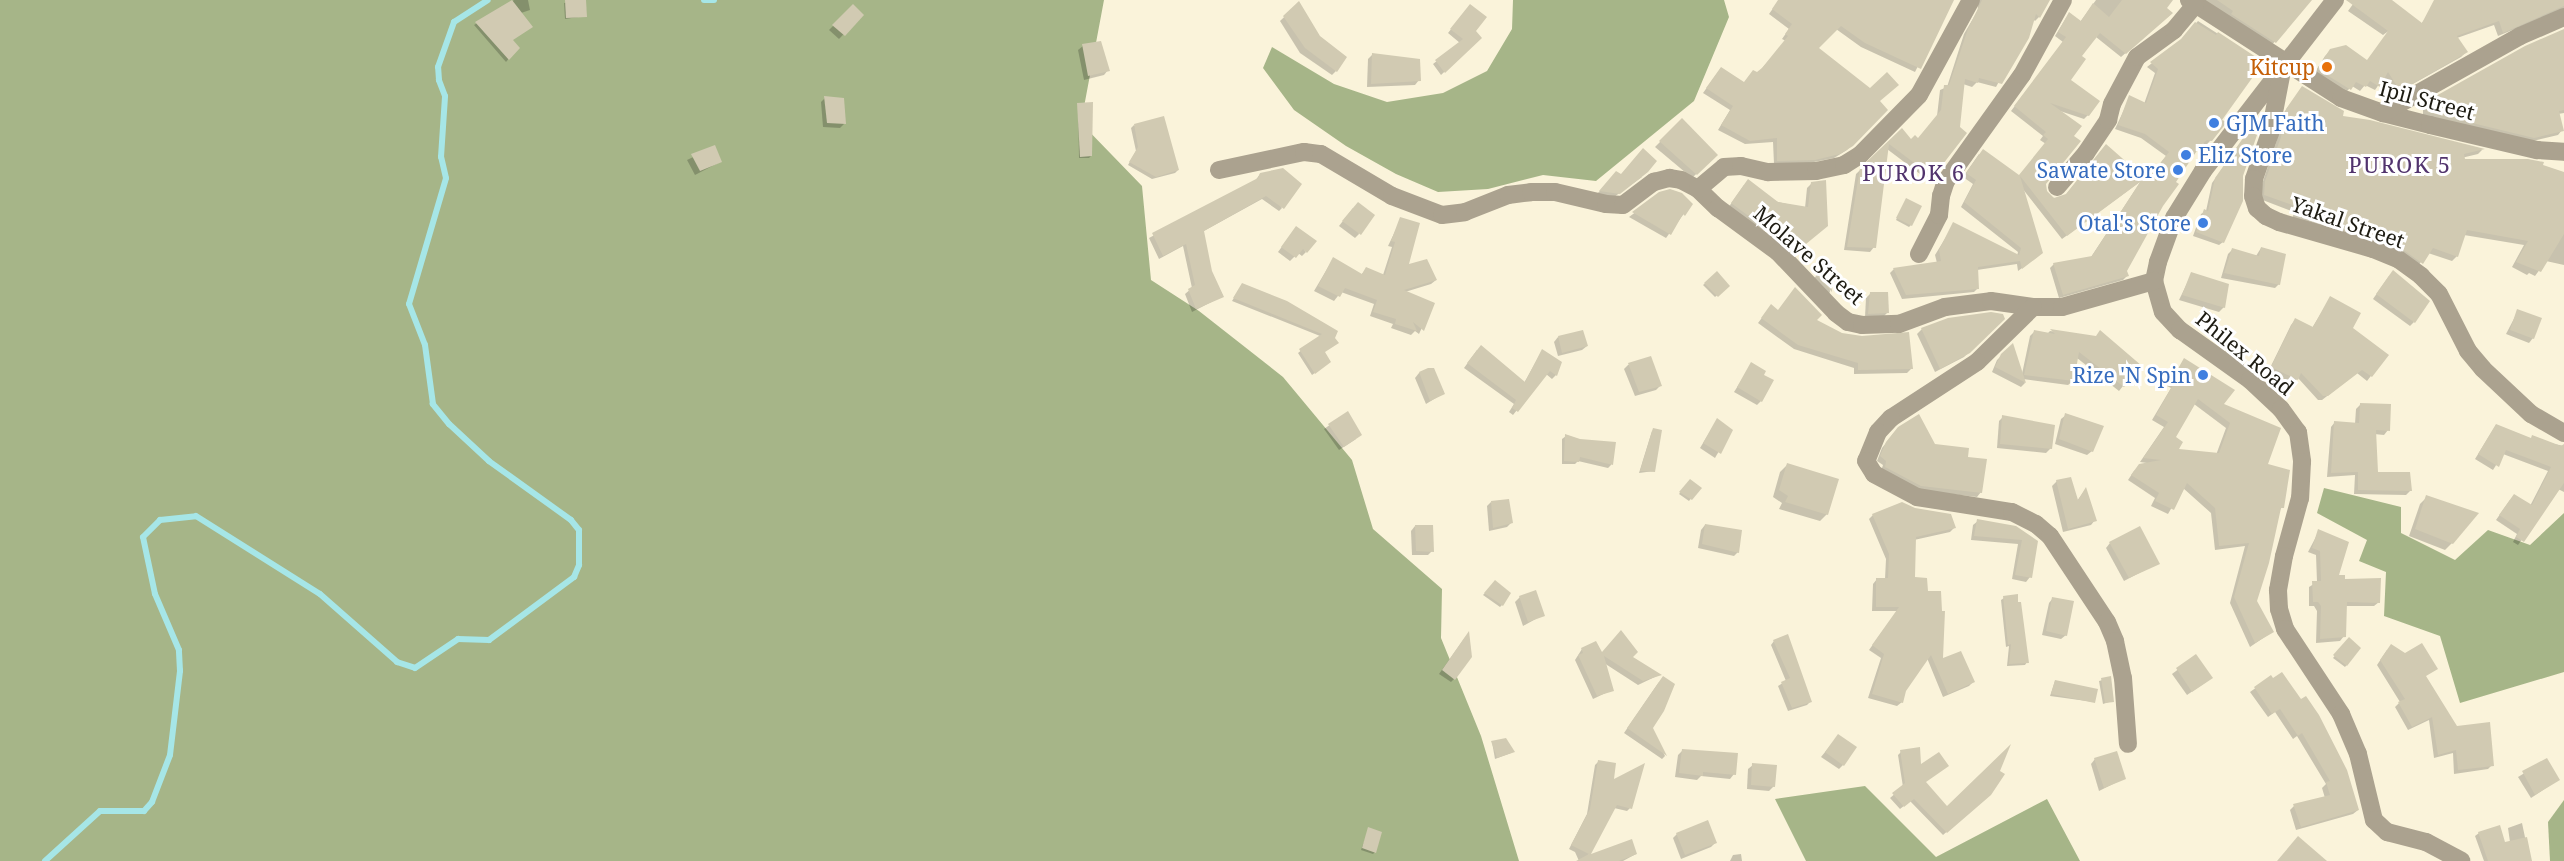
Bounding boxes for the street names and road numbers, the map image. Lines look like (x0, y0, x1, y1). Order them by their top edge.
street label: Ipil Street (2376, 75, 2478, 125)
street label: Yakal Street (2288, 191, 2408, 253)
street label: Molave Street (1749, 200, 1869, 310)
street label: Philex Road (2191, 306, 2299, 400)

